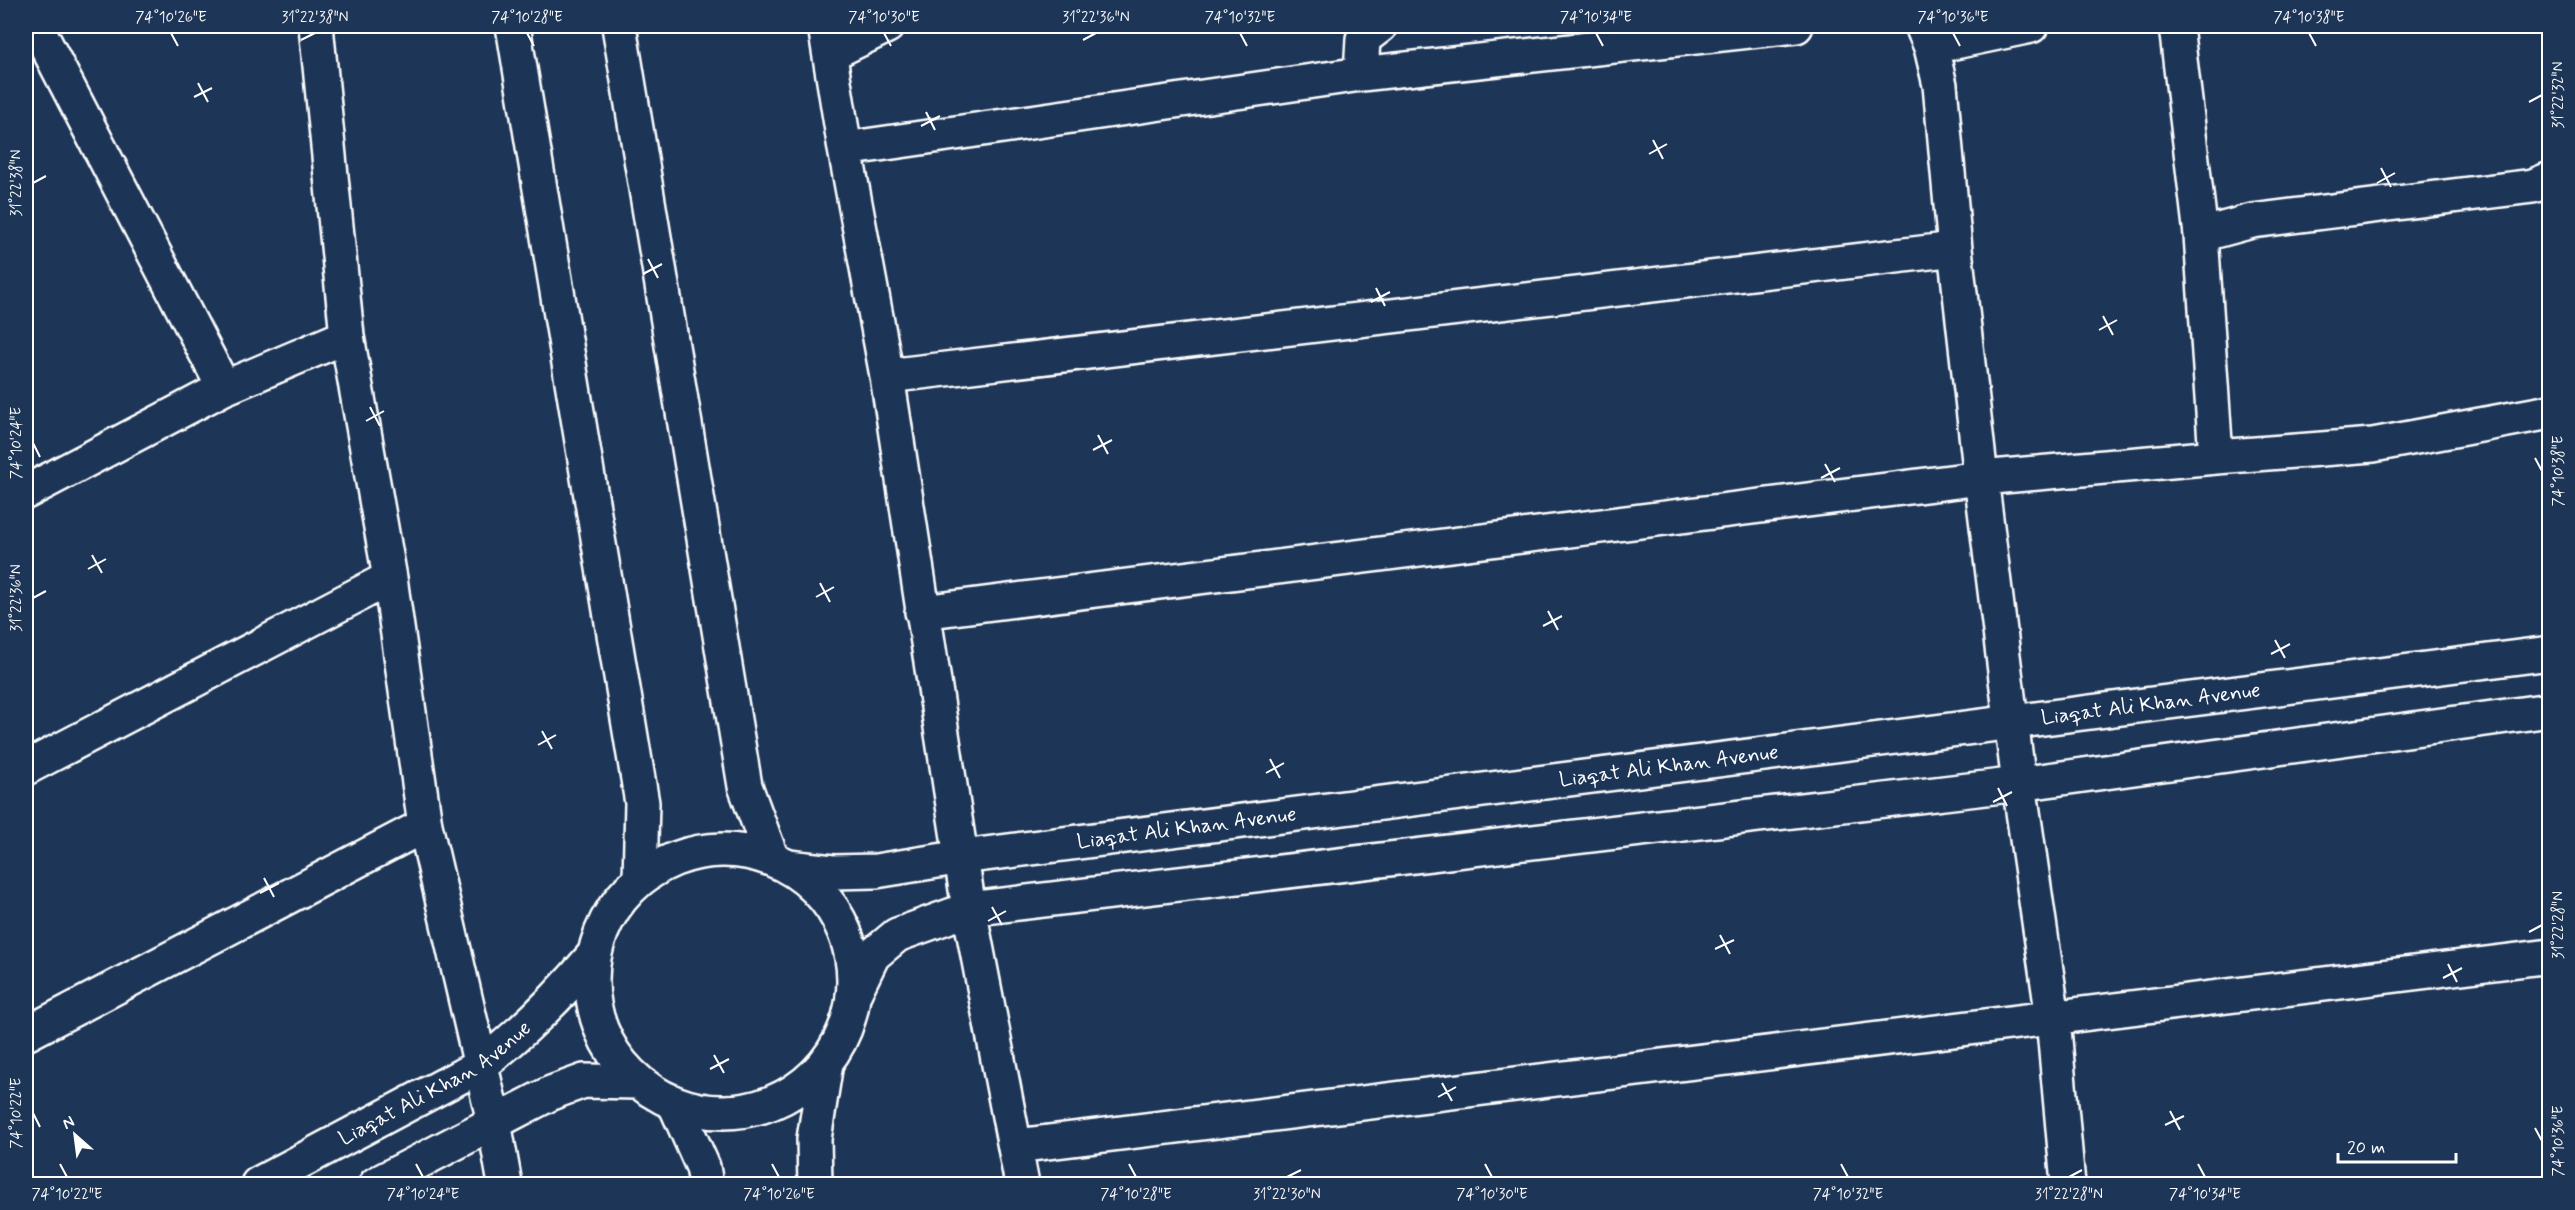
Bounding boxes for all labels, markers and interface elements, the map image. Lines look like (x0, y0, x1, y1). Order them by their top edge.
text: 74°10'26"E (135, 8, 207, 28)
text: 31°22'38"N (281, 8, 349, 28)
text: 74°10'28"E (491, 8, 563, 28)
text: 74°10'30"E (848, 8, 920, 28)
text: 31°22'36"N (1062, 8, 1130, 28)
text: 74°10'32"E (1205, 8, 1276, 28)
text: 74°10'34"E (1560, 8, 1632, 28)
text: 74°10'36"E (1917, 8, 1989, 28)
text: 74°10'38"E (2274, 8, 2345, 28)
text: 31°22'32"N (2549, 62, 2569, 128)
text: 31°22'38"N (7, 149, 27, 217)
text: 74°10'24"E (7, 407, 27, 479)
text: 74°10'38"E (2549, 435, 2569, 506)
text: 31°22'36"N (7, 564, 27, 632)
street label: Liaqat Ali Khan Avenue (2039, 676, 2262, 732)
street label: Liaqat Ali Khan Avenue (1557, 738, 1780, 794)
street label: Liaqat Ali Khan Avenue (1075, 800, 1298, 856)
text: 31°22'28"N (2549, 891, 2569, 959)
street label: Liaqat Ali Khan Avenue (334, 1015, 537, 1152)
text: 74°10'22"E (7, 1077, 27, 1149)
north arrow (45, 1105, 105, 1165)
text: 74°10'36"E (2549, 1105, 2569, 1177)
text: N (59, 1111, 78, 1135)
scale bar (2338, 1126, 2456, 1164)
text: 20 m (2347, 1136, 2385, 1160)
text: 74°10'22"E (31, 1185, 103, 1205)
text: 74°10'24"E (387, 1185, 459, 1205)
text: 74°10'26"E (743, 1185, 815, 1205)
text: 74°10'28"E (1100, 1185, 1172, 1205)
text: 31°22'30"N (1253, 1185, 1321, 1205)
text: 74°10'30"E (1456, 1185, 1528, 1205)
text: 74°10'32"E (1813, 1185, 1884, 1205)
text: 31°22'28"N (2035, 1185, 2103, 1205)
text: 74°10'34"E (2169, 1185, 2241, 1205)

